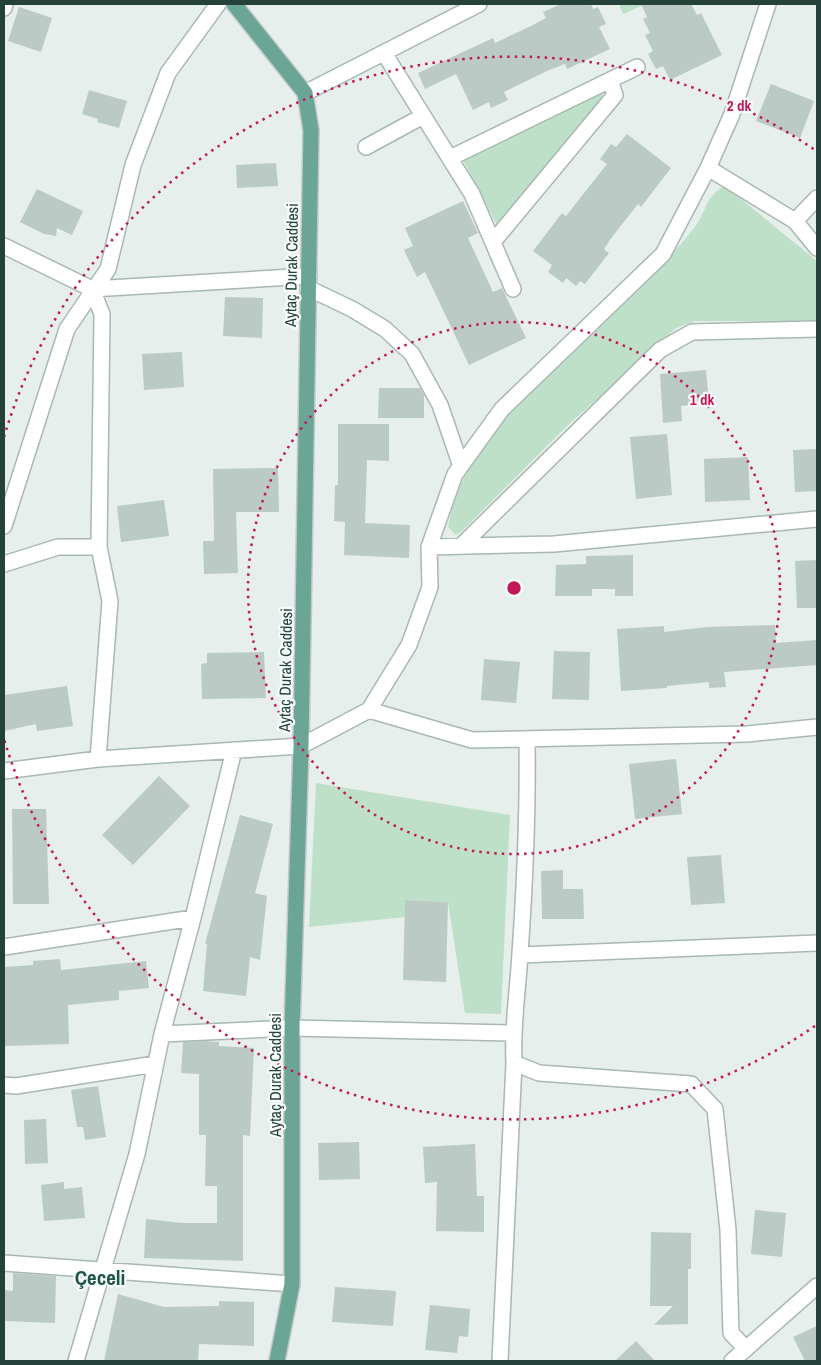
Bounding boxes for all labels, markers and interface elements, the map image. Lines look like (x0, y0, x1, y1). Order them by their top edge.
text: 2 dk (727, 95, 751, 116)
street label: Aytaç Durak Caddesi (279, 203, 303, 328)
text: 1 dk (690, 389, 714, 410)
centre of rings (505, 579, 523, 597)
street label: Aytaç Durak Caddesi (273, 608, 297, 733)
street label: Aytaç Durak Caddesi (264, 1013, 286, 1138)
district label: Çeceli (75, 1263, 125, 1292)

